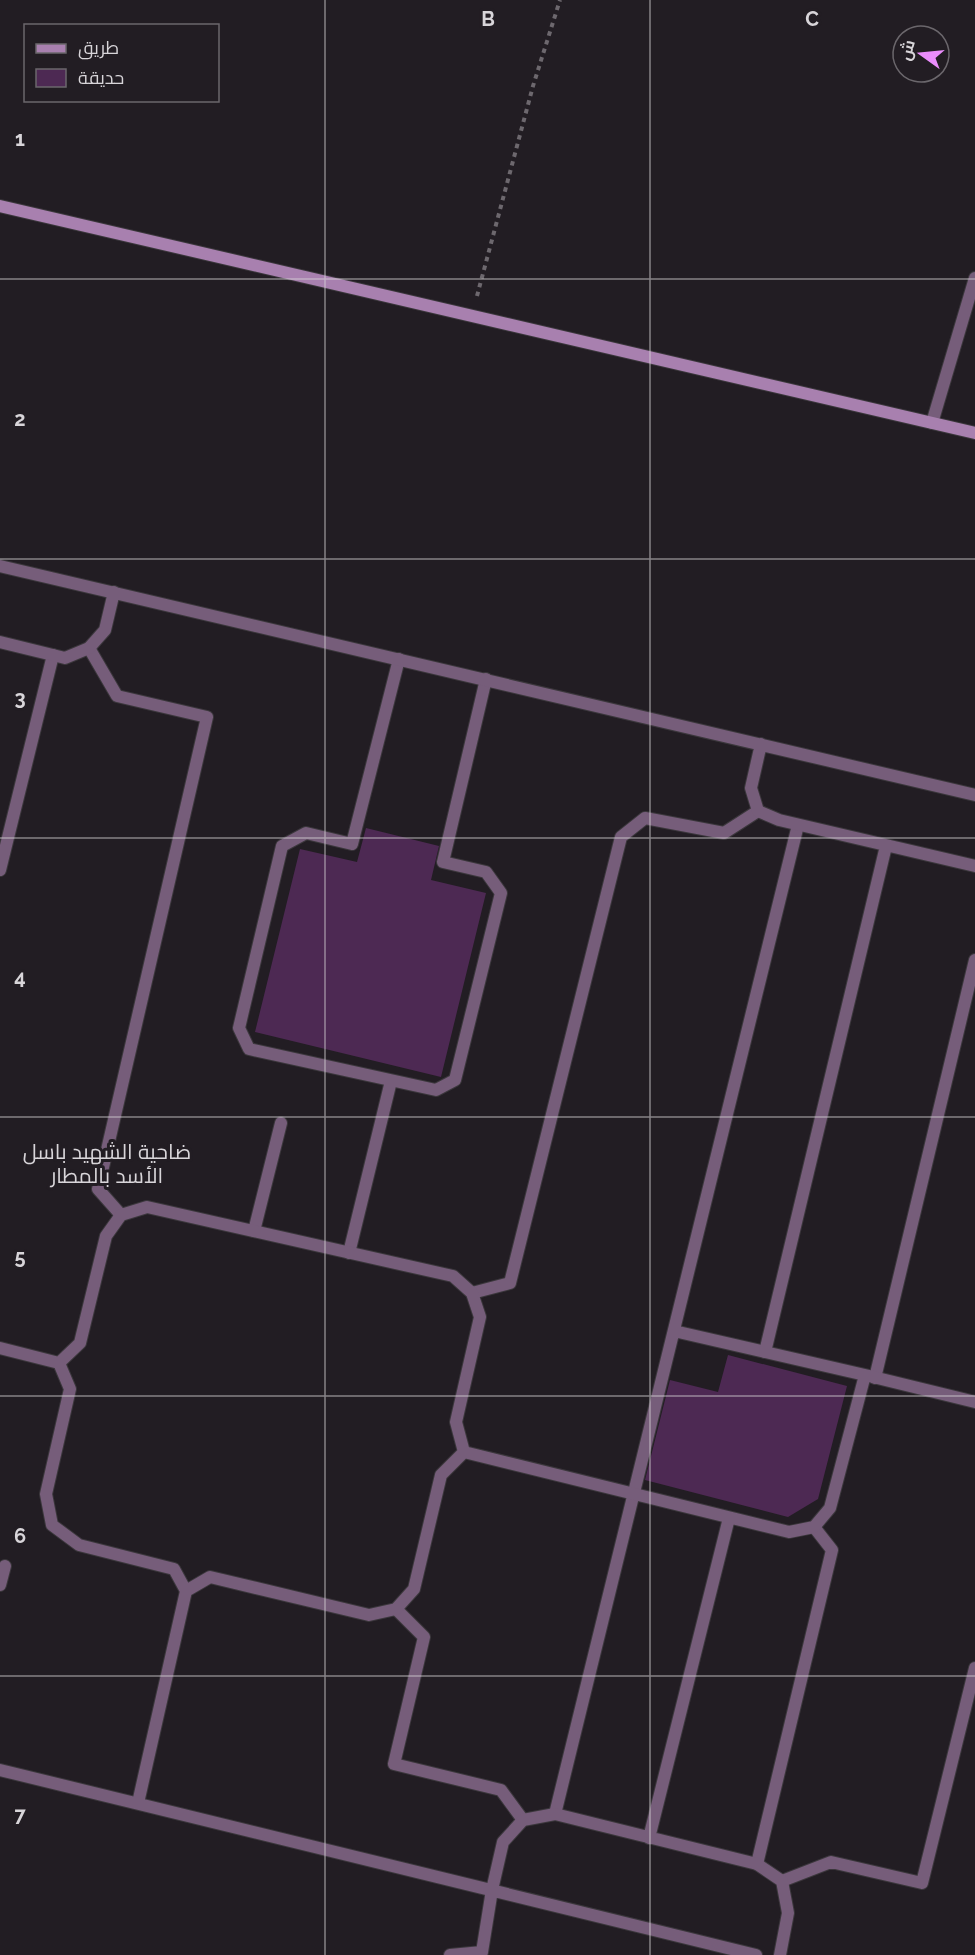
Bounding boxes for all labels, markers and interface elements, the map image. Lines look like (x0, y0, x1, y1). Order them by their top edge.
text: B (481, 7, 495, 31)
text: C (805, 7, 819, 31)
legend (24, 24, 219, 102)
north arrow (891, 24, 951, 84)
text: طريق (78, 37, 119, 60)
text: ش (895, 38, 919, 63)
text: حديقة (78, 67, 124, 88)
text: 1 (15, 127, 25, 151)
text: 2 (14, 407, 26, 431)
text: 3 (14, 686, 26, 710)
text: 4 (14, 965, 26, 989)
district label: ضاحية الشهيد باسل الأسد بالمطار (23, 1139, 191, 1188)
text: 5 (14, 1245, 26, 1269)
text: 6 (14, 1524, 26, 1548)
text: 7 (14, 1803, 26, 1827)

